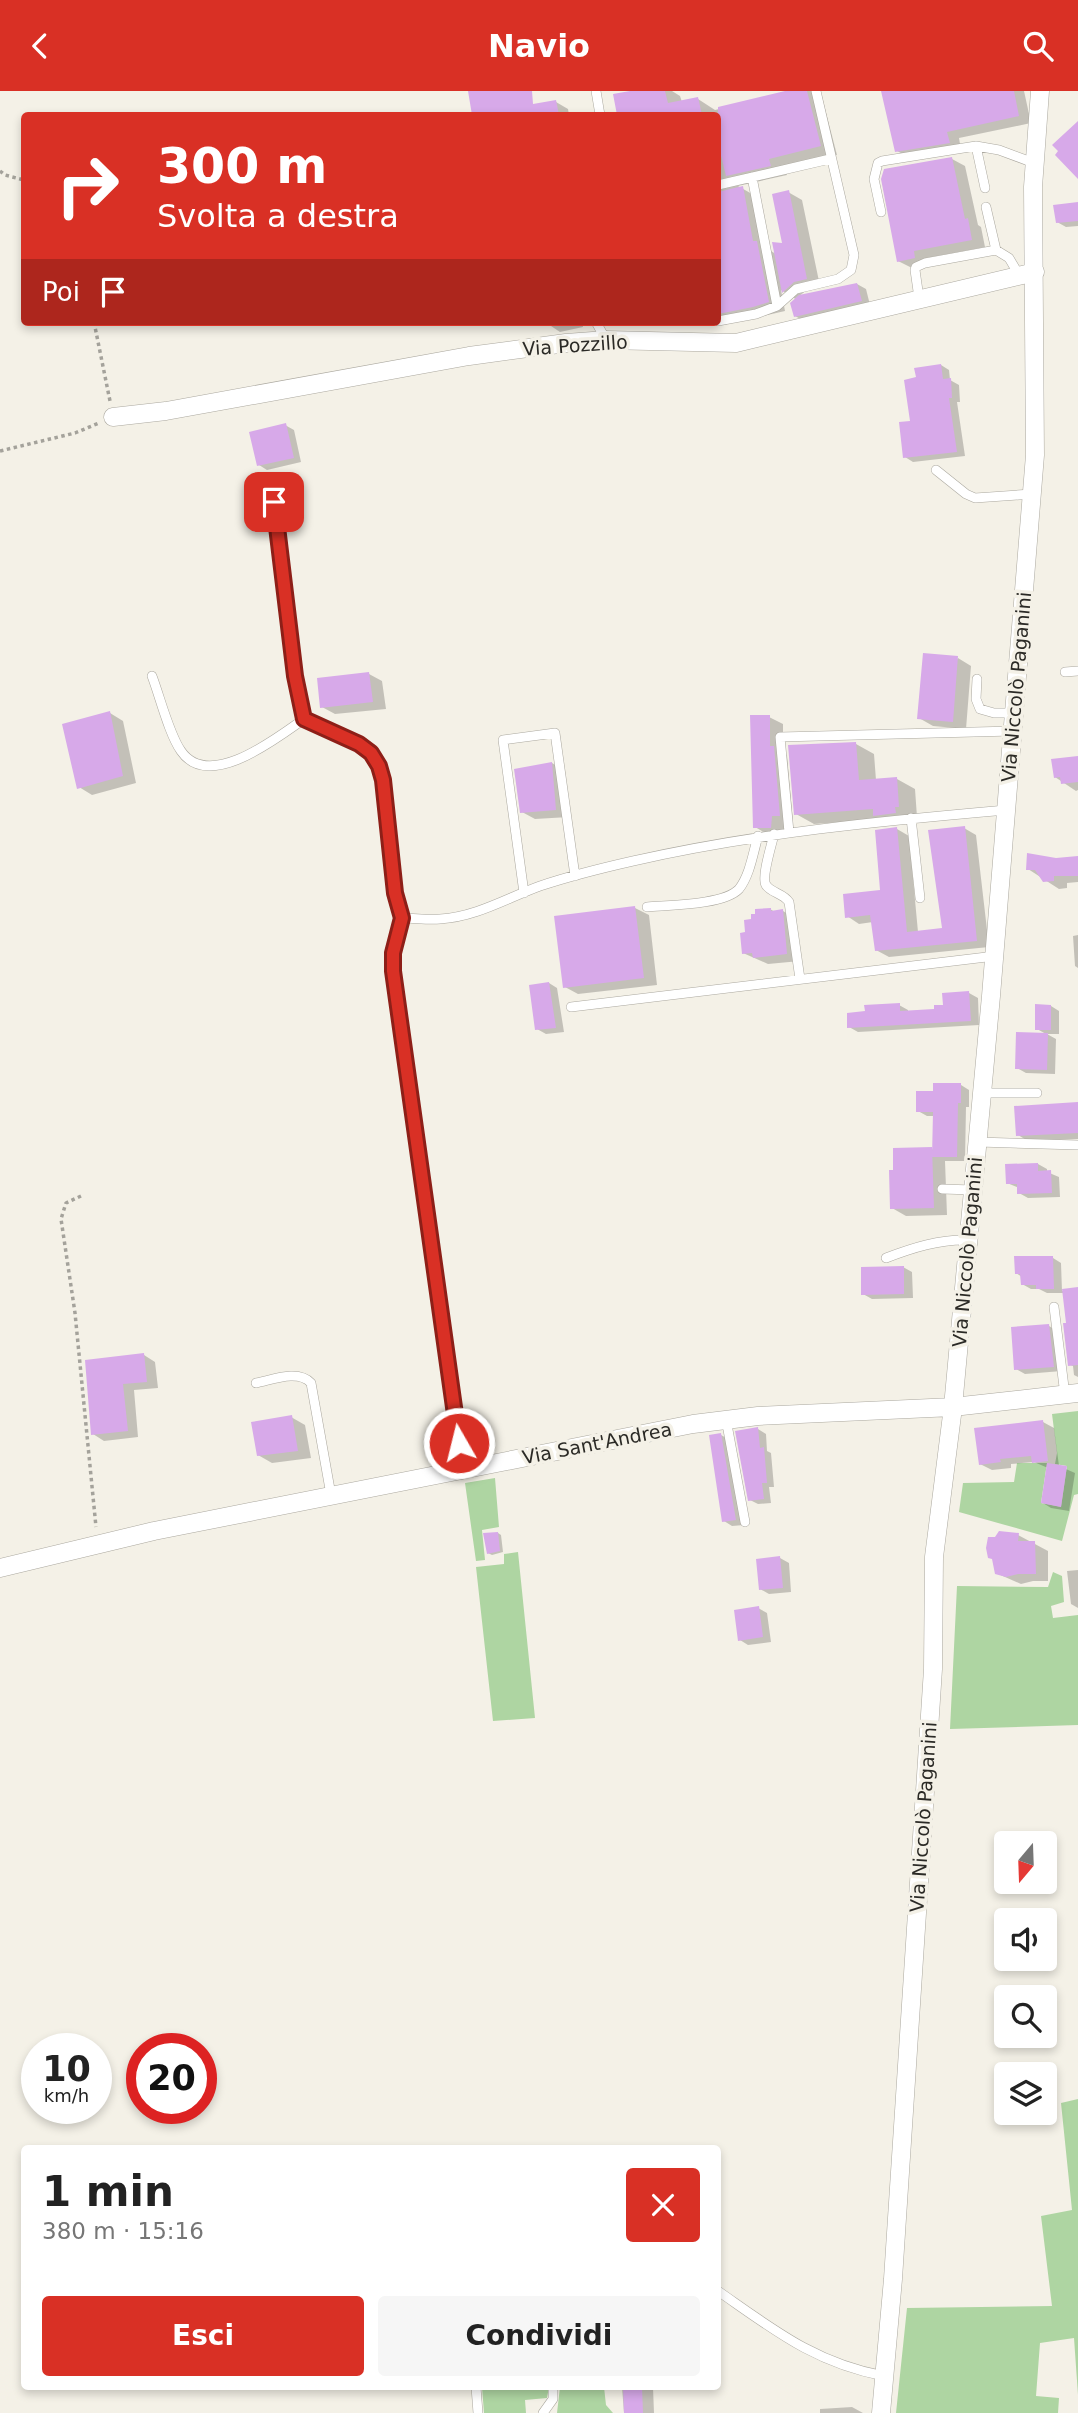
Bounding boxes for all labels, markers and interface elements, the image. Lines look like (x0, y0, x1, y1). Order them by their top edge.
icon: back (21, 27, 59, 65)
text: Navio (488, 27, 590, 65)
icon: search (1019, 27, 1057, 65)
text: 300 m (157, 138, 327, 195)
icon: right (42, 140, 133, 231)
text: Svolta a destra (157, 197, 399, 235)
icon: arrive (94, 273, 132, 311)
text: Poi (42, 277, 80, 307)
street label: Via Pozzillo (522, 330, 628, 360)
pin (244, 472, 304, 532)
icon: arrive (255, 483, 293, 521)
street label: Via Niccolò Paganini (997, 591, 1035, 783)
street label: Via Niccolò Paganini (948, 1156, 986, 1348)
position arrow (422, 1406, 496, 1480)
street label: Via Sant'Andrea (520, 1418, 674, 1468)
street label: Via Niccolò Paganini (905, 1721, 941, 1913)
north arrow (994, 1831, 1057, 1893)
map controls (994, 1831, 1057, 2125)
button: sound (994, 1908, 1057, 1971)
button: search (994, 1985, 1057, 2048)
speed limit sign: 20 (126, 2033, 217, 2124)
text: 10 (42, 2049, 91, 2089)
button: layers (994, 2062, 1057, 2125)
text: km/h (44, 2085, 89, 2106)
text: 1 min (42, 2167, 174, 2216)
button: close (626, 2168, 700, 2242)
text: 380 m · 15:16 (42, 2218, 204, 2244)
button: Esci (42, 2296, 364, 2376)
button: Condividi (378, 2296, 700, 2376)

